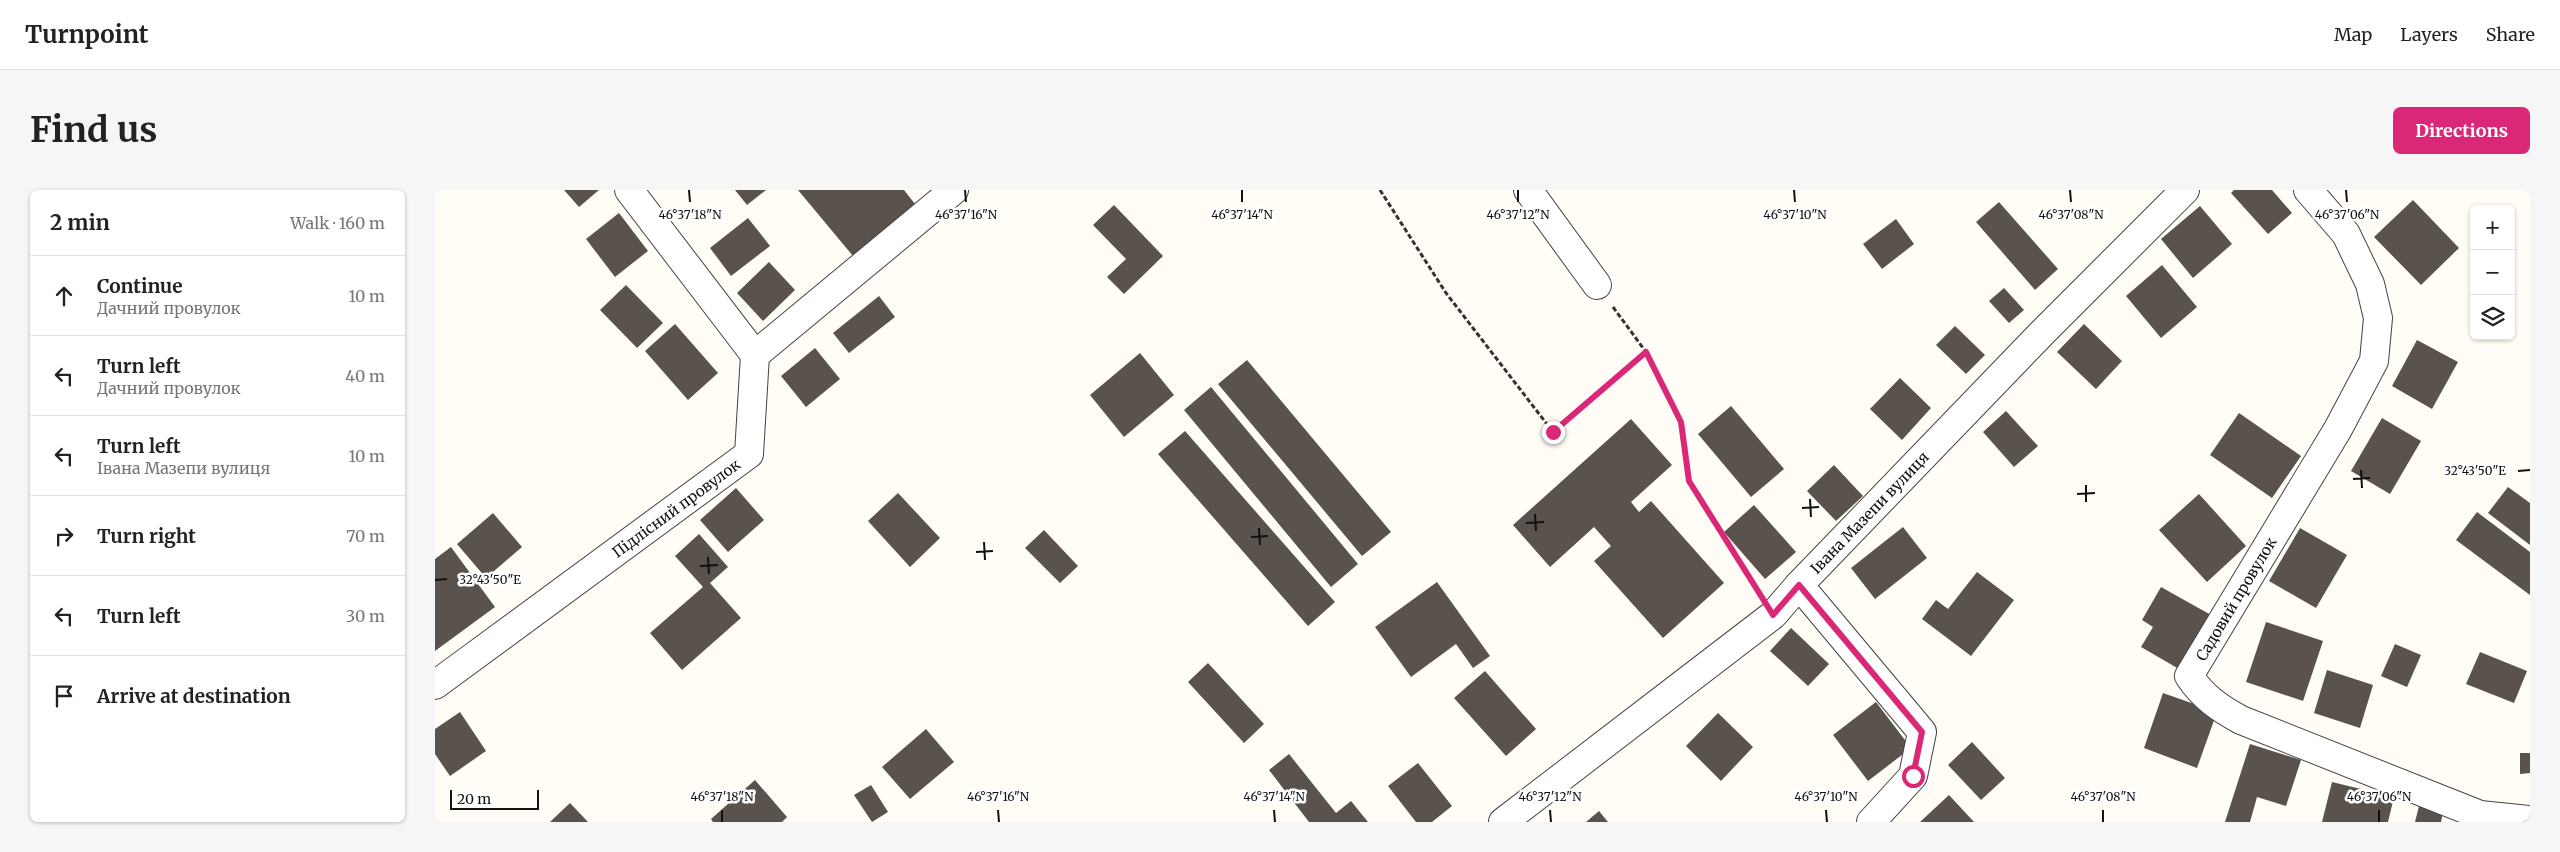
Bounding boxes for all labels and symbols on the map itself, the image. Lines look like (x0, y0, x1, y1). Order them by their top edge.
text: 46°37'18"N (659, 207, 722, 222)
text: 46°37'16"N (935, 207, 998, 222)
text: 46°37'14"N (1211, 207, 1274, 222)
text: 46°37'12"N (1487, 207, 1550, 222)
text: 46°37'10"N (1763, 207, 1827, 222)
text: 46°37'08"N (2038, 207, 2104, 222)
text: 46°37'06"N (2315, 207, 2380, 222)
route end (1542, 421, 1565, 444)
street label: Івана Мазепи вулиця (1806, 447, 1932, 577)
street label: Підлісний провулок (608, 454, 744, 561)
text: 32°43'50"E (2444, 463, 2506, 478)
street label: Садовий провулок (2192, 533, 2281, 664)
text: 32°43'50"E (459, 572, 521, 587)
route start (1902, 765, 1925, 788)
scale bar (450, 787, 539, 810)
text: 46°37'18"N (691, 789, 754, 804)
text: 46°37'16"N (967, 789, 1030, 804)
text: 46°37'14"N (1243, 789, 1306, 804)
text: 46°37'12"N (1519, 789, 1582, 804)
text: 46°37'10"N (1794, 789, 1858, 804)
text: 46°37'08"N (2070, 789, 2136, 804)
text: 46°37'06"N (2347, 789, 2412, 804)

